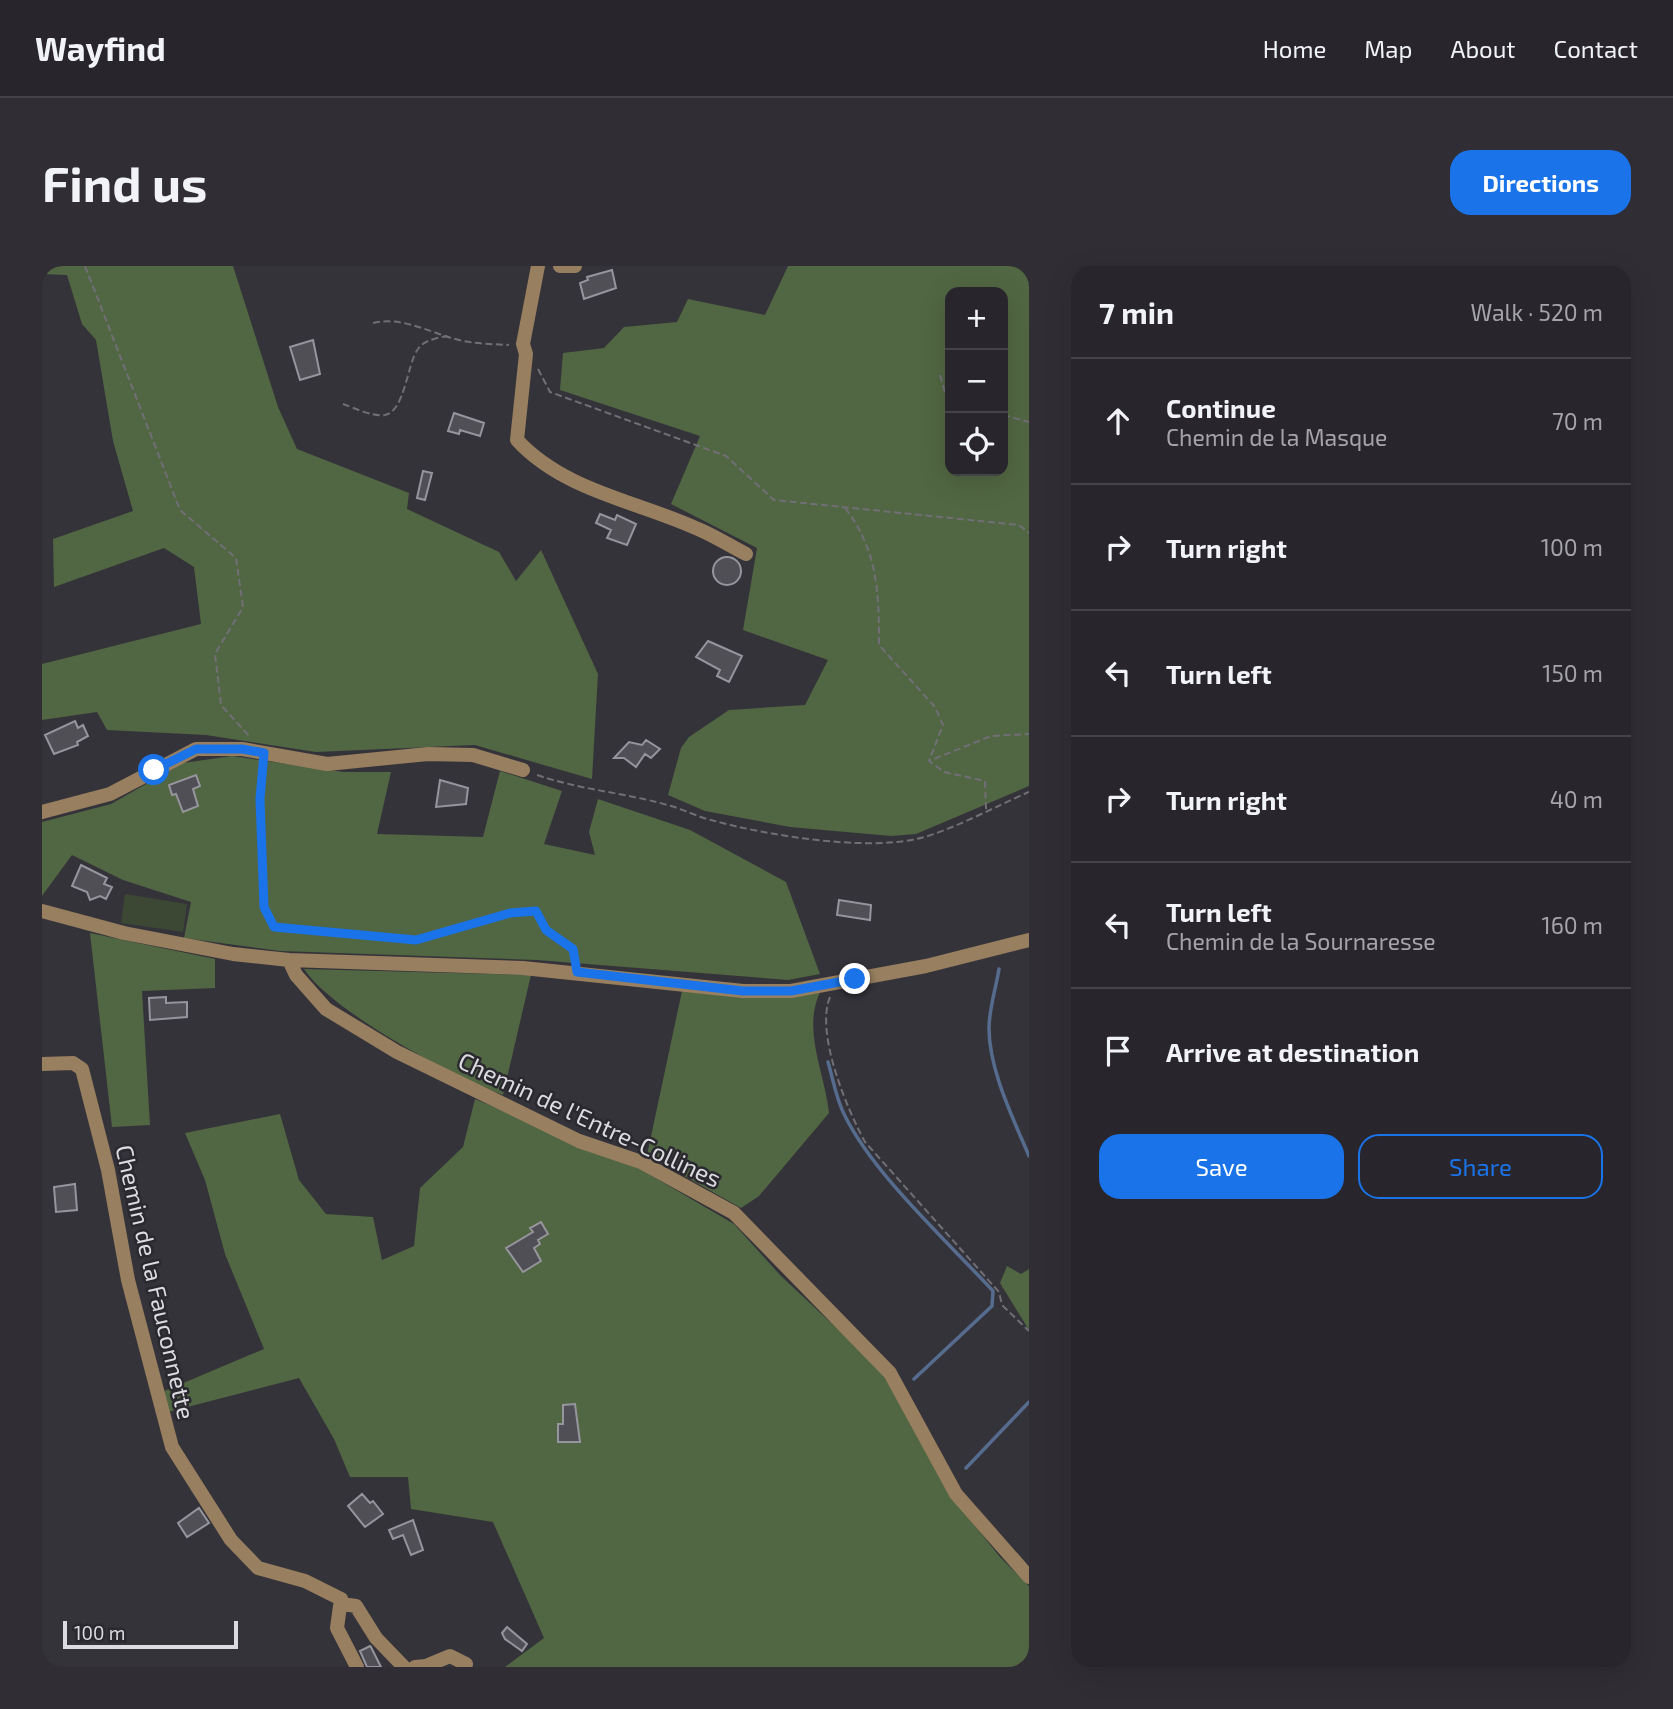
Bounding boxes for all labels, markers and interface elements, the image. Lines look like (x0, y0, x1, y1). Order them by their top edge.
text: Wayfind (35, 28, 166, 68)
text: Home (1263, 34, 1326, 63)
text: Map (1364, 34, 1412, 63)
text: About (1450, 34, 1516, 63)
text: Contact (1554, 34, 1638, 63)
button: Directions (1450, 150, 1631, 215)
text: Find us (42, 153, 207, 212)
map controls (945, 287, 1008, 476)
button: + (945, 287, 1008, 350)
text: 7 min (1099, 294, 1174, 330)
text: Walk · 520 m (1470, 298, 1603, 326)
button: − (945, 350, 1008, 413)
text: Continue (1166, 392, 1276, 423)
icon: ahead (1099, 402, 1137, 440)
text: 70 m (1552, 407, 1603, 435)
button: locate (945, 413, 1008, 476)
text: Chemin de la Masque (1166, 423, 1387, 451)
icon: right (1099, 528, 1137, 566)
text: Turn right (1166, 532, 1287, 563)
text: 100 m (1541, 533, 1603, 561)
icon: left (1099, 654, 1137, 692)
text: Turn left (1166, 658, 1272, 689)
text: 150 m (1542, 659, 1603, 687)
route start (138, 754, 169, 785)
icon: right (1099, 780, 1137, 818)
text: Turn right (1166, 784, 1287, 815)
text: 40 m (1550, 785, 1603, 813)
text: Turn left (1166, 896, 1272, 927)
icon: left (1099, 906, 1137, 944)
text: 160 m (1542, 911, 1603, 939)
text: Chemin de la Sournaresse (1166, 927, 1436, 955)
route end (839, 963, 870, 994)
icon: arrive (1099, 1032, 1137, 1070)
text: Arrive at destination (1166, 1036, 1419, 1067)
street label: Chemin de l'Entre-Collines (454, 1045, 726, 1193)
button: Save (1099, 1134, 1344, 1199)
button: Share (1358, 1134, 1603, 1199)
street label: Chemin de la Fauconnette (110, 1142, 202, 1422)
scale bar (63, 1618, 238, 1650)
text: 100 m (74, 1621, 125, 1644)

